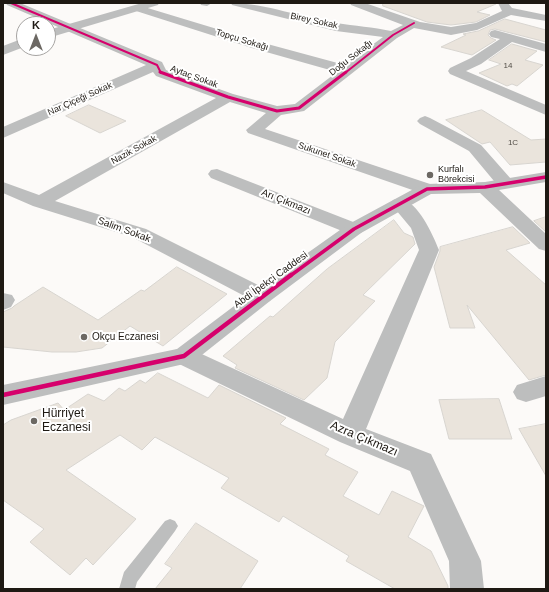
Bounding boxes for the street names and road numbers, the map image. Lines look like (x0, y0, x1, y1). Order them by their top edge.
street label: Birey Sokak (289, 11, 339, 31)
street label: Topçu Sokağı (214, 27, 270, 53)
street label: Doğu Sokağı (327, 38, 375, 78)
street label: Aytaç Sokak (169, 63, 219, 91)
street label: Nar Çiçeği Sokak (46, 80, 114, 118)
street label: Nazik Sokak (110, 133, 158, 167)
street label: Sukunet Sokak (297, 140, 357, 170)
street label: Arı Çıkmazı (260, 187, 312, 217)
street label: Salim Sokak (96, 215, 152, 245)
street label: Abdi İpekçi Caddesi (232, 249, 310, 311)
street label: Azra Çıkmazı (328, 418, 400, 460)

